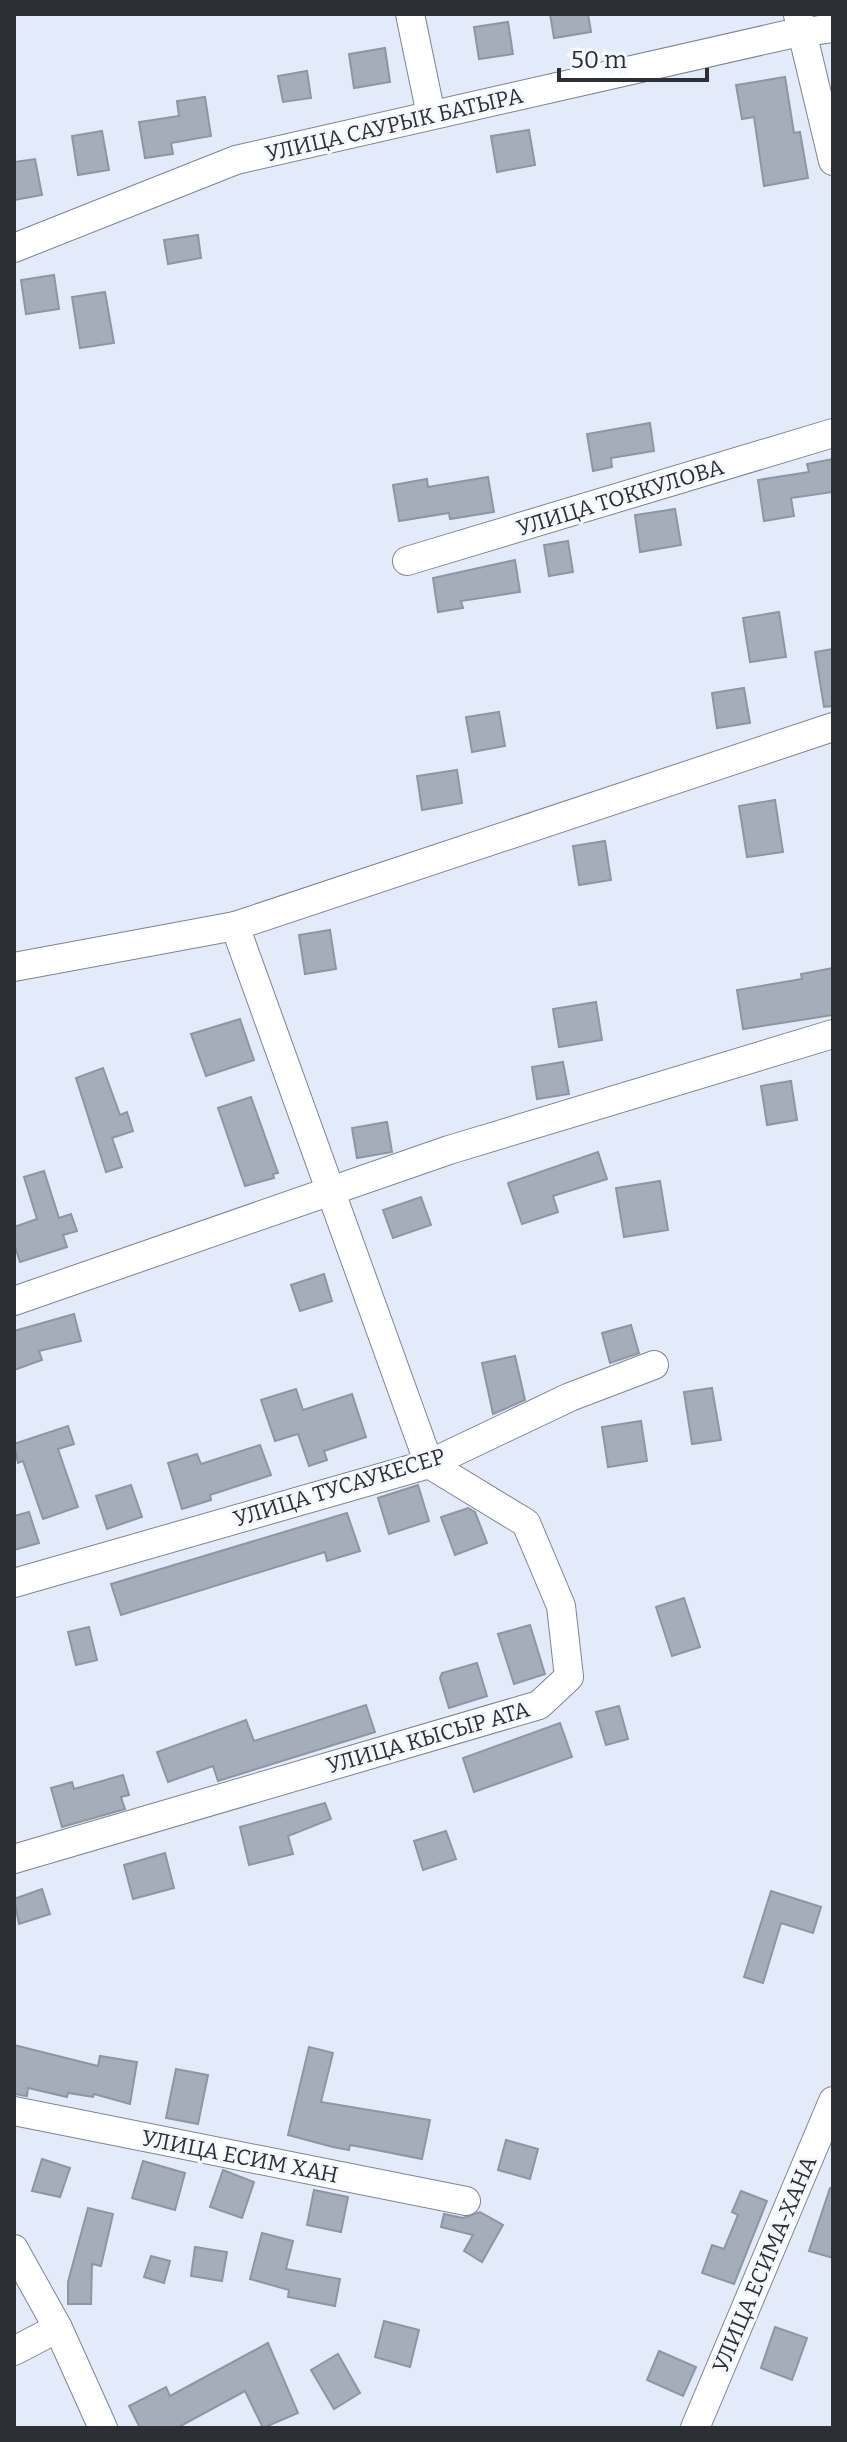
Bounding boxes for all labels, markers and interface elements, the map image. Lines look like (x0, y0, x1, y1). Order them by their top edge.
scale bar (559, 32, 707, 82)
text: 50 m (571, 46, 627, 74)
street label: УЛИЦА САУРЫК БАТЫРА (263, 82, 526, 167)
street label: УЛИЦА ТОККУЛОВА (513, 453, 727, 542)
street label: УЛИЦА ТУСАУКЕСЕР (230, 1442, 448, 1533)
street label: УЛИЦА КЫСЫР АТА (324, 1695, 533, 1779)
street label: УЛИЦА ЕСИМ ХАН (139, 2124, 341, 2189)
street label: УЛИЦА ЕСИМА-ХАНА (707, 2152, 822, 2377)

